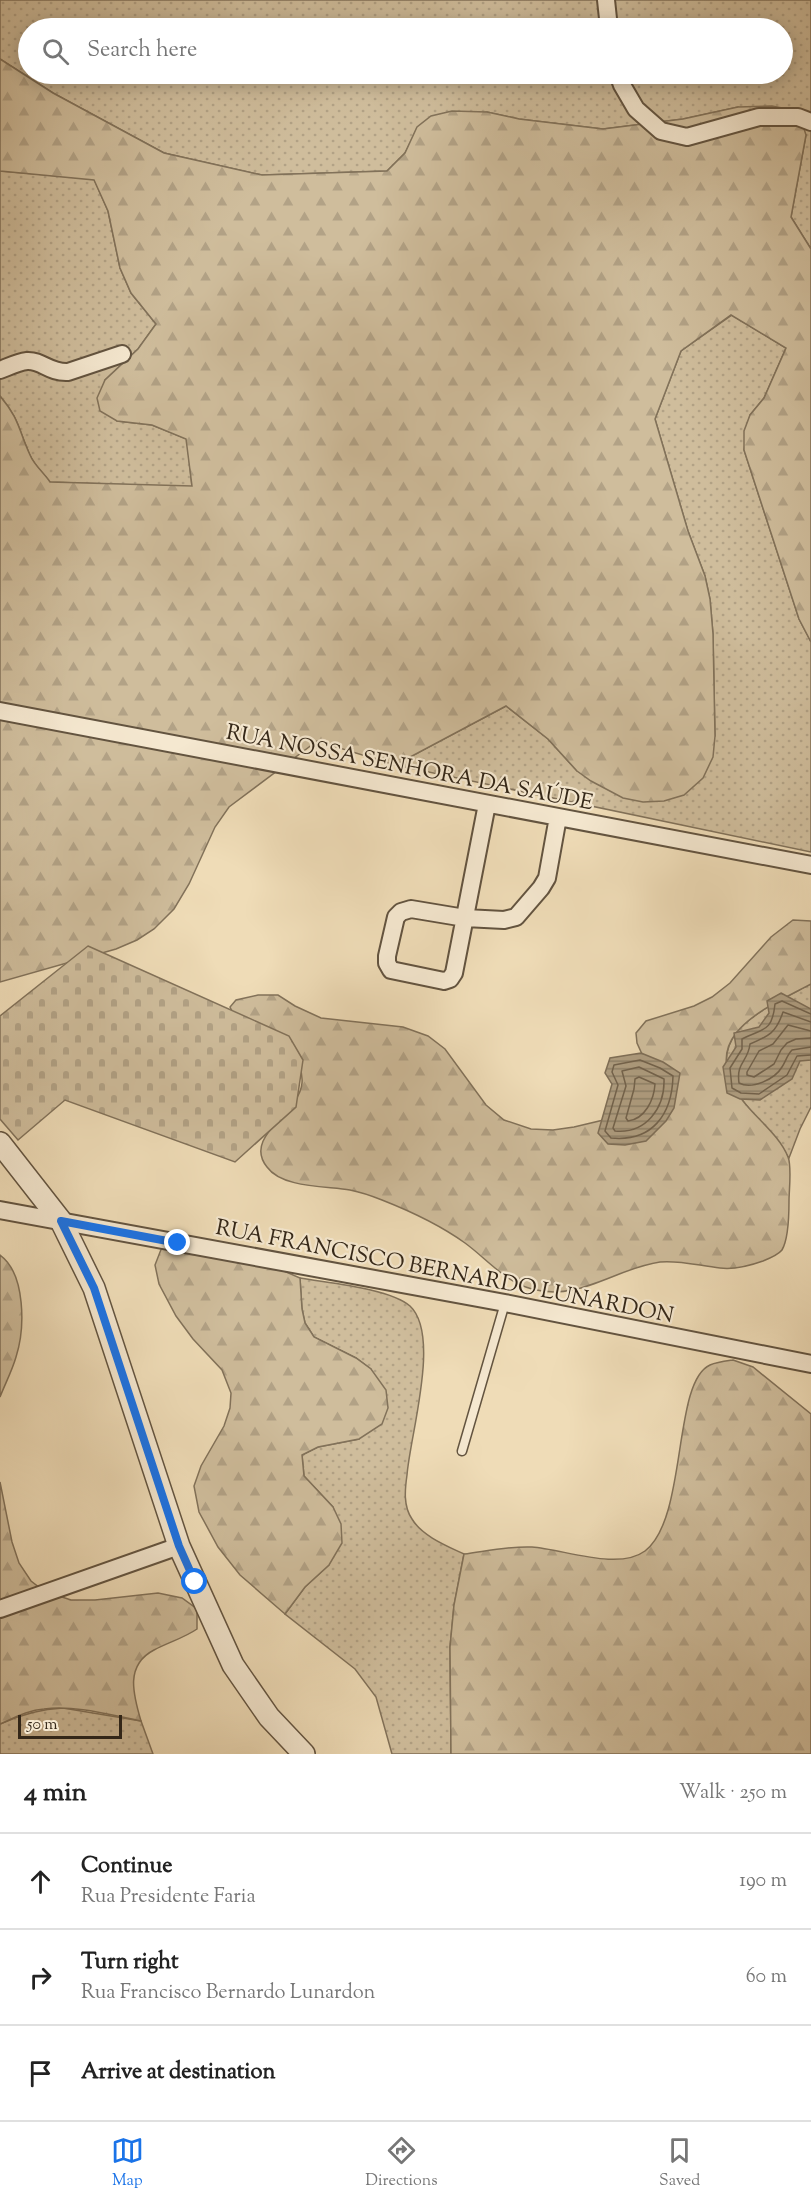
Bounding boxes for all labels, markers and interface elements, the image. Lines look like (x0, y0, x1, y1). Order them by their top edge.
search box (18, 18, 793, 84)
icon: search (39, 35, 72, 68)
text: Search here (87, 35, 197, 67)
street label: RUA NOSSA SENHORA DA SAÚDE (223, 717, 596, 820)
street label: RUA FRANCISCO BERNARDO LUNARDON (213, 1213, 676, 1333)
route end (164, 1229, 190, 1255)
route start (181, 1568, 207, 1594)
scale bar (18, 1712, 122, 1740)
text: 50 m (27, 1714, 58, 1737)
text: 4 min (24, 1775, 87, 1812)
text: Walk · 250 m (679, 1779, 787, 1808)
text: Continue (81, 1851, 172, 1883)
icon: ahead (24, 1865, 57, 1898)
text: 190 m (739, 1867, 787, 1896)
text: Rua Presidente Faria (81, 1883, 256, 1912)
text: Turn right (81, 1947, 178, 1979)
icon: right (24, 1961, 57, 1994)
text: 60 m (746, 1963, 787, 1992)
text: Rua Francisco Bernardo Lunardon (81, 1979, 375, 2008)
icon: arrive (24, 2057, 57, 2090)
text: Arrive at destination (81, 2057, 276, 2089)
tab: Map (111, 2134, 144, 2193)
tab: Directions (365, 2134, 438, 2193)
tab: Saved (659, 2134, 700, 2193)

